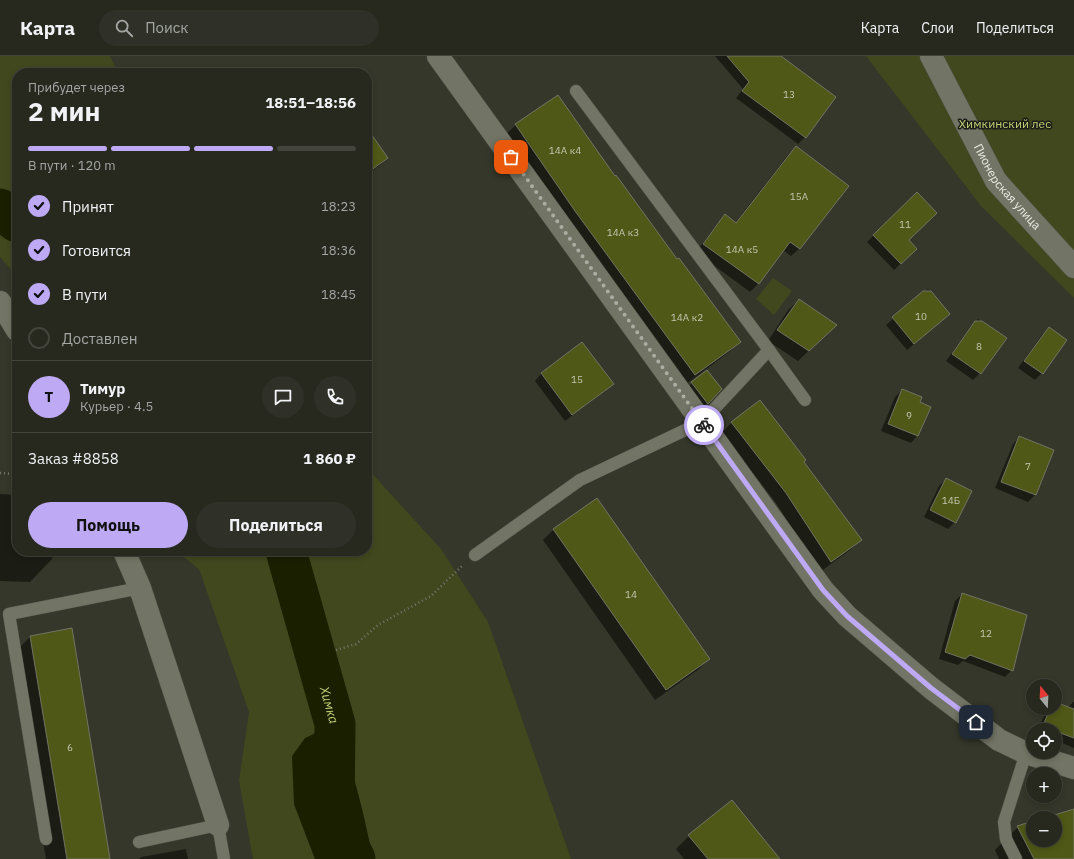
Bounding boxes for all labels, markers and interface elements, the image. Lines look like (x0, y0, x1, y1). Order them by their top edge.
search box (99, 10, 379, 46)
text: Карта (20, 16, 75, 40)
icon: search (113, 17, 135, 39)
text: Поиск (145, 18, 189, 37)
text: Карта (861, 19, 899, 37)
text: Слои (921, 19, 954, 37)
text: Поделиться (976, 19, 1054, 37)
text: Прибудет через (28, 79, 125, 96)
house number: 13 (783, 88, 795, 101)
text: 18:51–18:56 (265, 93, 356, 112)
text: 2 мин (28, 94, 100, 128)
park label: Химкинский лес (959, 116, 1051, 131)
pin (494, 140, 528, 174)
street label: Пионерская улица (971, 141, 1045, 233)
house number: 14А к4 (549, 144, 581, 157)
icon: bag (500, 146, 522, 168)
text: В пути · 120 m (28, 157, 116, 174)
house number: 15А (790, 190, 809, 203)
icon: check (28, 195, 50, 217)
text: Принят (62, 197, 114, 216)
text: 18:23 (321, 198, 356, 215)
house number: 11 (899, 218, 911, 231)
house number: 14А к3 (607, 226, 639, 239)
icon: check (28, 239, 50, 261)
text: Готовится (62, 241, 131, 260)
text: 18:36 (321, 242, 356, 259)
house number: 14А к5 (726, 243, 758, 256)
icon: check (28, 283, 50, 305)
text: В пути (62, 285, 107, 304)
text: 18:45 (321, 286, 356, 303)
house number: 10 (915, 310, 927, 323)
house number: 14А к2 (671, 311, 703, 324)
text: Доставлен (62, 329, 138, 348)
house number: 8 (976, 340, 982, 353)
house number: 15 (571, 373, 583, 386)
button: chat (262, 376, 304, 418)
button: phone (314, 376, 356, 418)
text: Тимур (80, 379, 125, 398)
text: Т (45, 387, 53, 406)
text: Курьер · 4.5 (80, 398, 153, 415)
courier (684, 405, 724, 445)
house number: 9 (906, 409, 912, 422)
icon: bike (693, 414, 715, 436)
text: Заказ #8858 (28, 449, 119, 468)
text: 1 860 ₽ (303, 449, 356, 468)
house number: 7 (1025, 460, 1031, 473)
house number: 14Б (942, 494, 960, 507)
button: Помощь (28, 502, 188, 548)
button: Поделиться (196, 502, 356, 548)
house number: 14 (625, 588, 637, 601)
house number: 12 (980, 627, 992, 640)
north arrow (1026, 679, 1062, 715)
map controls (1026, 679, 1062, 847)
water label: Химка (315, 684, 342, 726)
pin (959, 705, 993, 739)
icon: home (965, 711, 987, 733)
button: locate (1026, 723, 1062, 759)
house number: 6 (67, 741, 73, 754)
button: + (1026, 767, 1062, 803)
button: − (1026, 811, 1062, 847)

